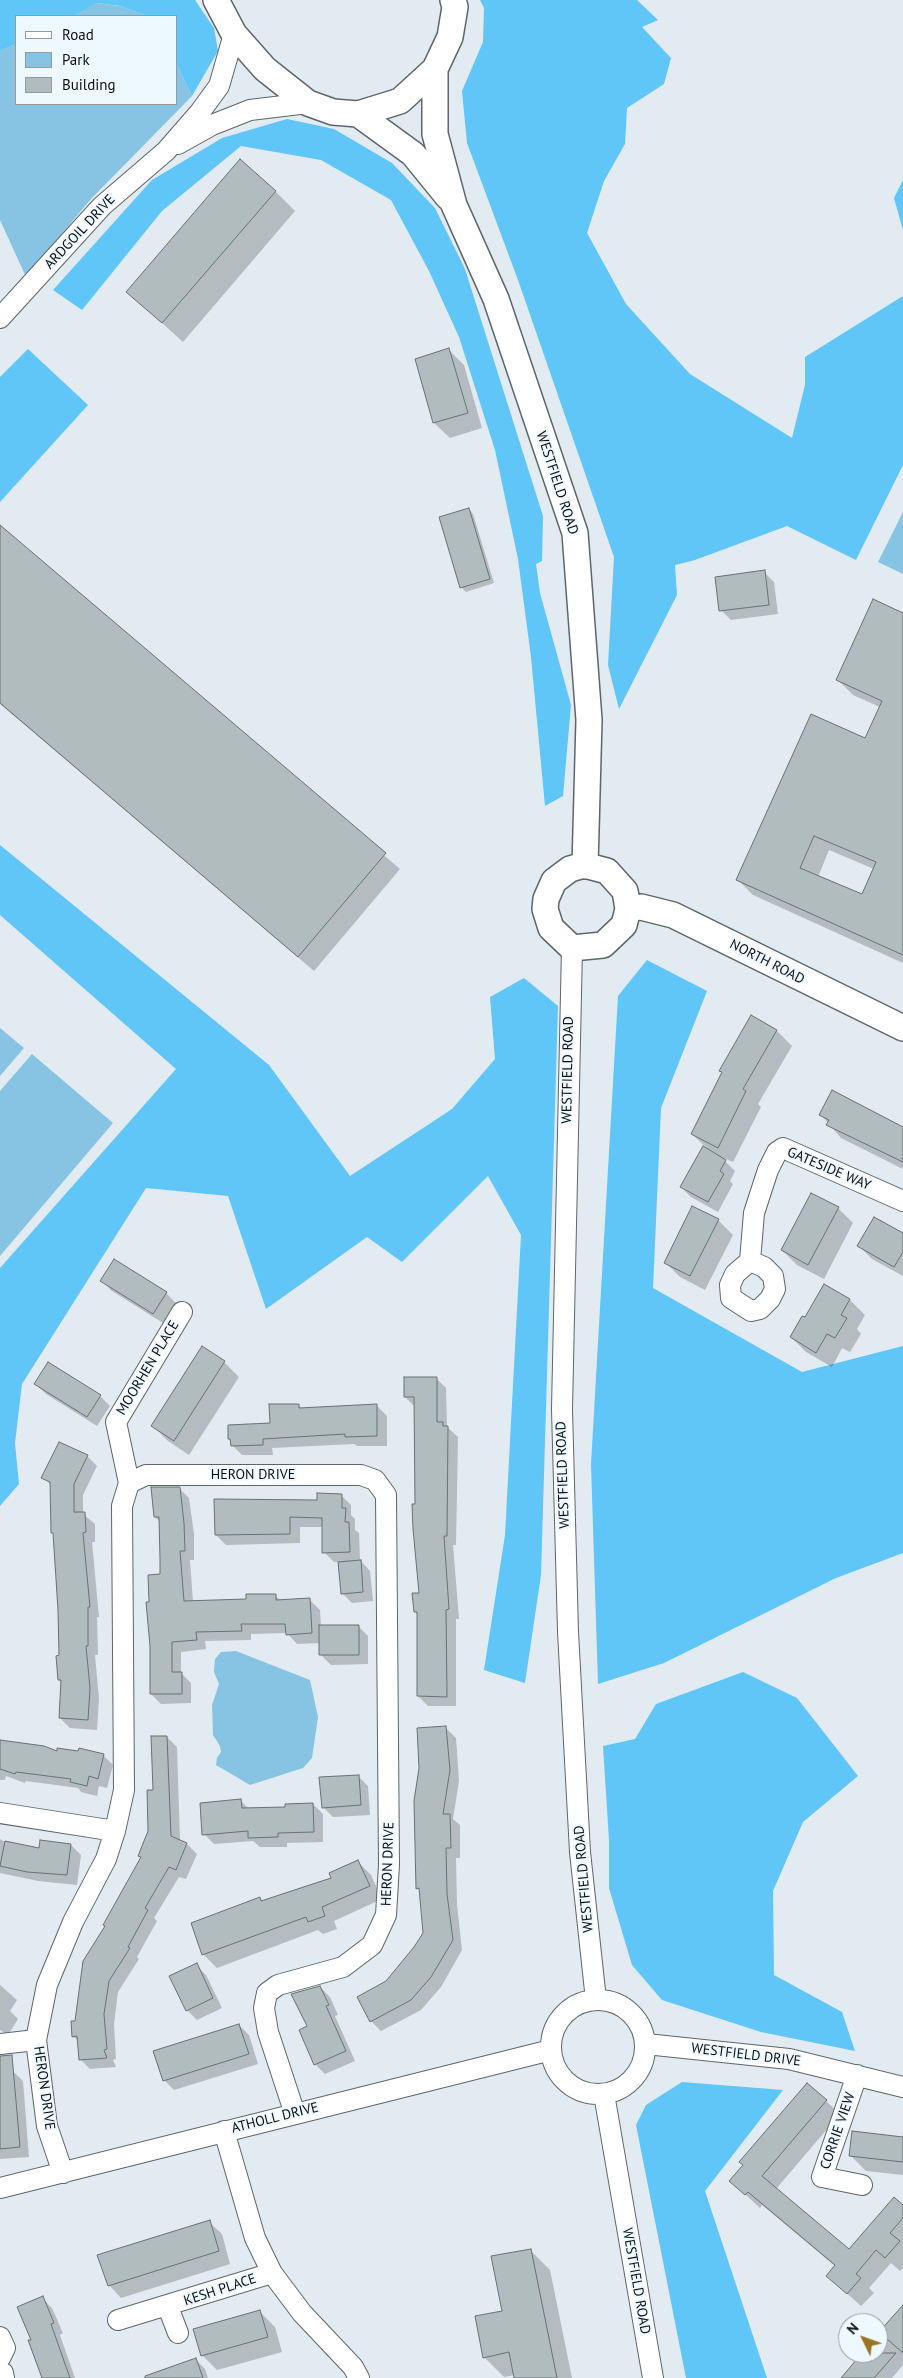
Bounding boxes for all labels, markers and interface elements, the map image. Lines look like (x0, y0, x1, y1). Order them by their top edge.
legend (15, 15, 178, 105)
text: Road (62, 25, 94, 44)
text: Park (62, 50, 90, 69)
text: Building (62, 75, 116, 94)
street label: ARDGOIL DRIVE (41, 191, 119, 273)
street label: WESTFIELD ROAD (532, 429, 582, 537)
street label: NORTH ROAD (727, 936, 807, 988)
street label: WESTFIELD ROAD (559, 1016, 577, 1124)
street label: GATESIDE WAY (785, 1144, 873, 1194)
street label: MOORHEN PLACE (113, 1318, 183, 1418)
street label: WESTFIELD ROAD (553, 1421, 573, 1529)
street label: HERON DRIVE (211, 1467, 295, 1483)
street label: HERON DRIVE (378, 1822, 398, 1906)
street label: WESTFIELD ROAD (571, 1825, 597, 1933)
street label: WESTFIELD DRIVE (690, 2040, 802, 2070)
street label: HERON DRIVE (30, 2045, 58, 2131)
street label: CORRIE VIEW (817, 2090, 859, 2172)
street label: ATHOLL DRIVE (230, 2099, 320, 2137)
street label: WESTFIELD ROAD (618, 2227, 654, 2335)
street label: KESH PLACE (182, 2270, 258, 2310)
north arrow (838, 2313, 888, 2363)
text: N (843, 2319, 862, 2338)

